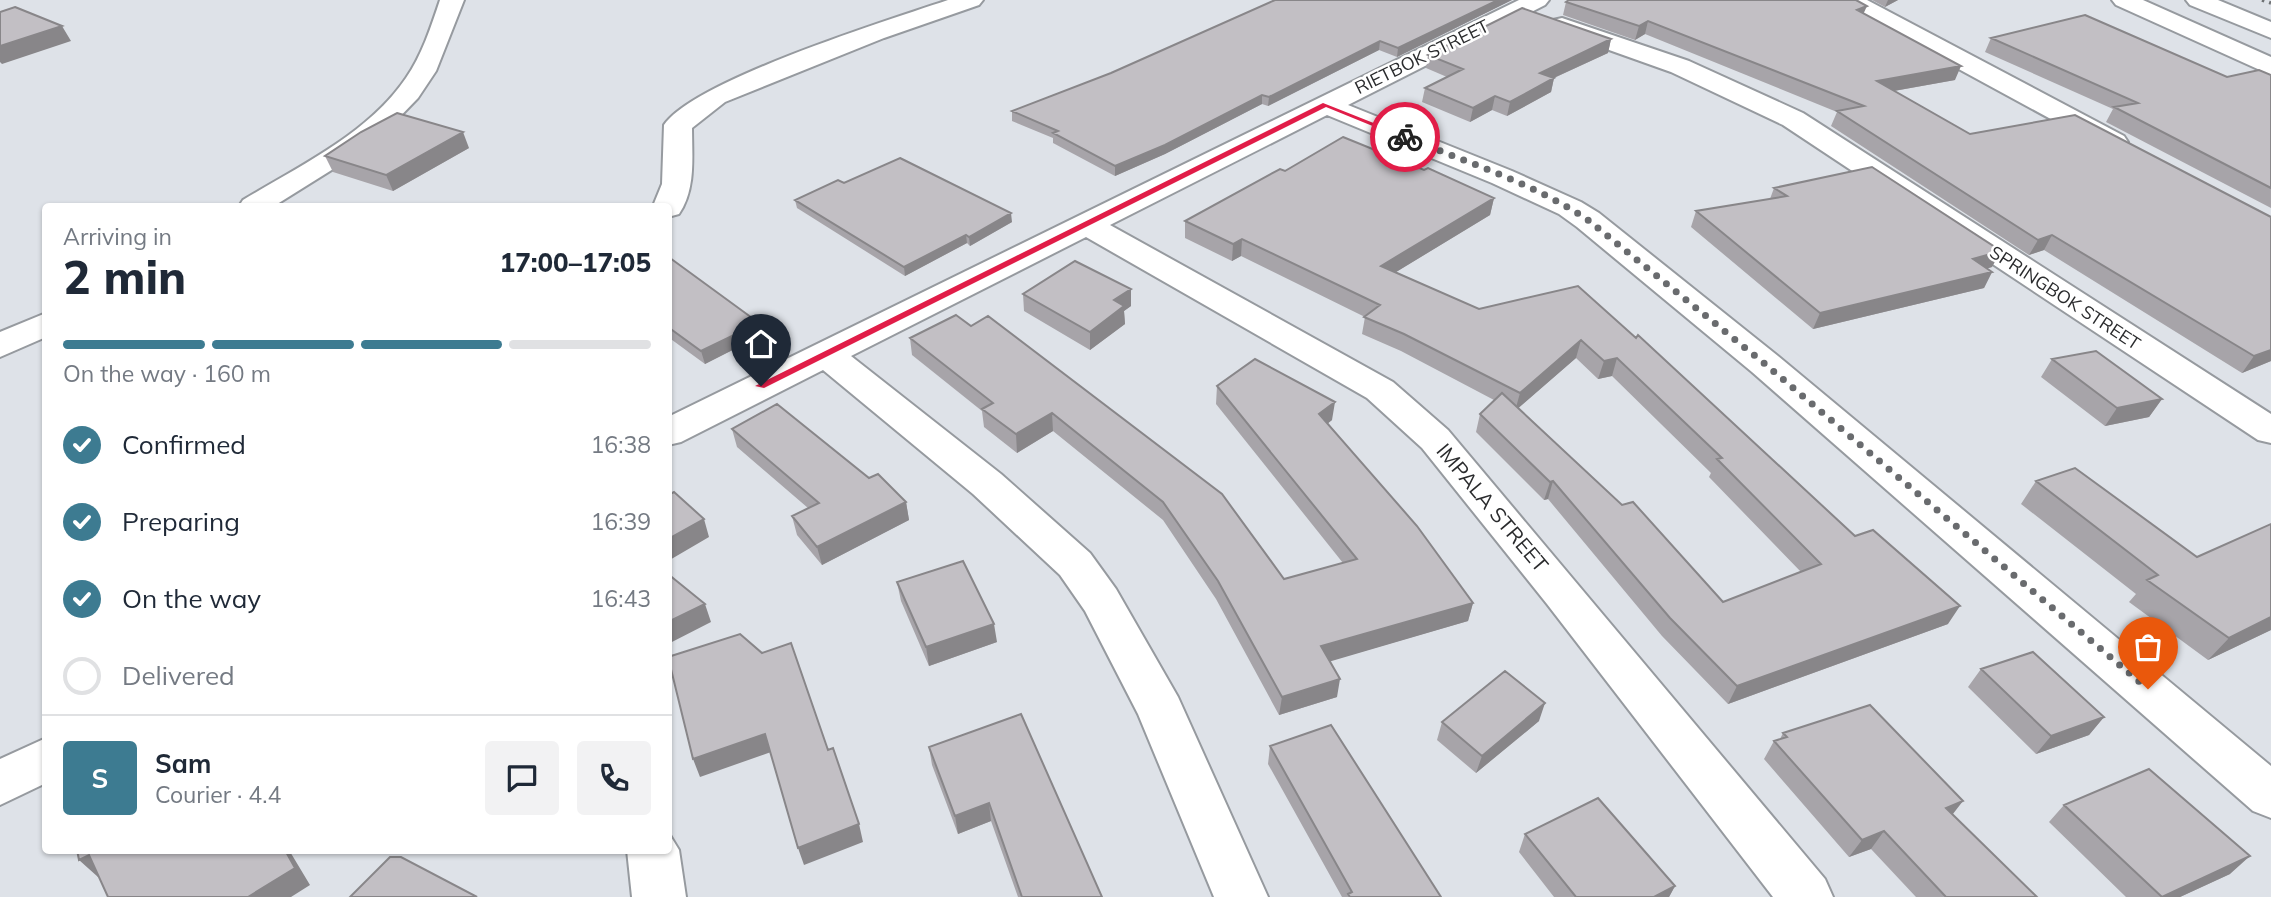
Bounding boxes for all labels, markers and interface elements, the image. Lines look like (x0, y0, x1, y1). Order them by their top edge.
street label: RIETBOK STREET (1351, 14, 1493, 99)
courier (1370, 102, 1440, 172)
icon: bike (1386, 118, 1424, 156)
text: Arriving in (63, 222, 172, 251)
street label: SPRINGBOK STREET (1986, 240, 2145, 355)
text: 17:00–17:05 (500, 246, 651, 279)
text: 2 min (63, 248, 186, 306)
pin (731, 314, 791, 386)
icon: home (742, 325, 780, 363)
text: On the way · 160 m (63, 359, 271, 388)
icon: check (63, 426, 101, 464)
text: Confirmed (122, 428, 246, 461)
text: 16:38 (591, 430, 651, 459)
street label: IMPALA STREET (1431, 438, 1554, 577)
icon: check (63, 503, 101, 541)
text: Preparing (122, 505, 240, 538)
text: 16:39 (591, 507, 651, 536)
icon: check (63, 580, 101, 618)
text: On the way (122, 582, 261, 615)
text: 16:43 (591, 584, 651, 613)
pin (2118, 617, 2178, 689)
icon: bag (2129, 628, 2167, 666)
text: Delivered (122, 659, 235, 692)
button: chat (485, 741, 559, 815)
button: phone (577, 741, 651, 815)
text: Sam (155, 747, 211, 780)
text: S (92, 762, 108, 795)
text: Courier · 4.4 (155, 780, 281, 809)

